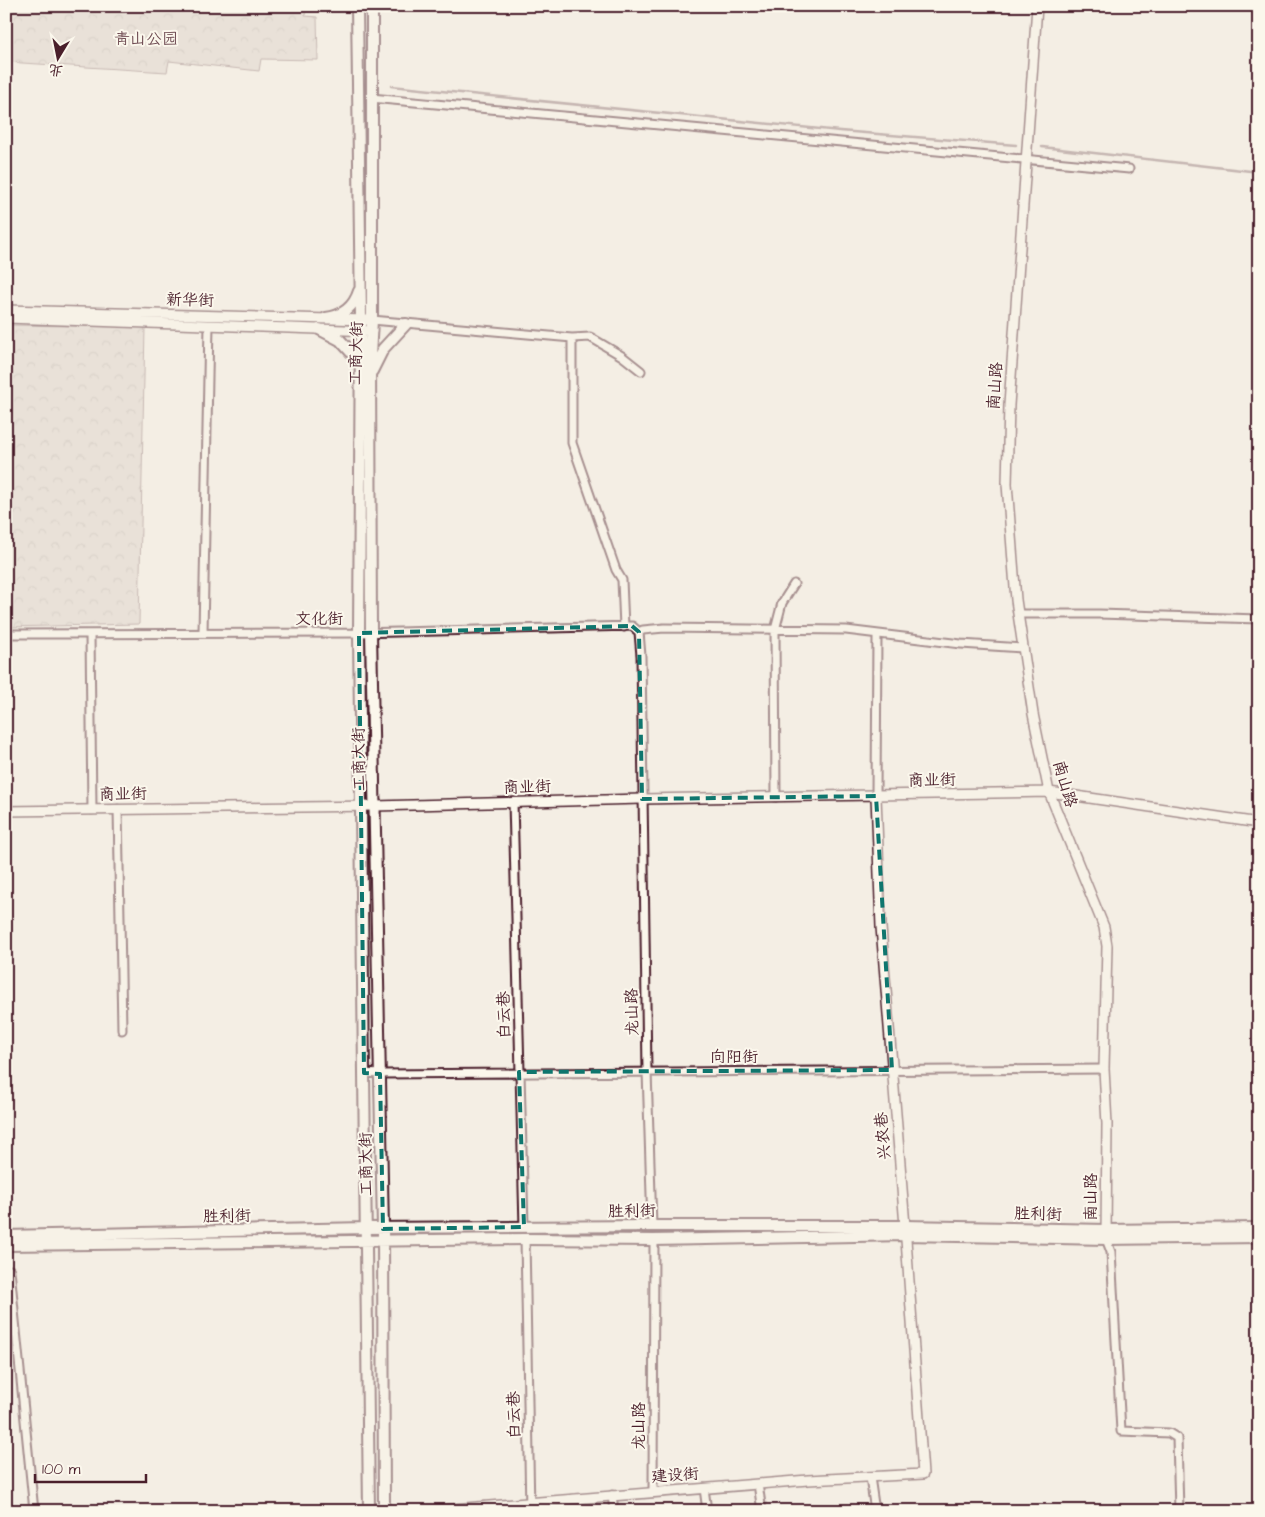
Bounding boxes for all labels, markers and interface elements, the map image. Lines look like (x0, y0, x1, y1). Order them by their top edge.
park label: 青山公园 (114, 28, 178, 50)
north arrow (32, 32, 82, 82)
text: 北 (47, 59, 65, 81)
street label: 新华街 (166, 289, 214, 311)
street label: 工商大街 (344, 321, 368, 385)
street label: 南山路 (982, 361, 1008, 411)
street label: 文化街 (295, 608, 343, 630)
street label: 工商大街 (347, 727, 371, 791)
street label: 南山路 (1048, 758, 1082, 810)
street label: 商业街 (908, 769, 956, 791)
street label: 商业街 (503, 775, 551, 799)
street label: 商业街 (99, 783, 147, 805)
street label: 龙山路 (621, 988, 643, 1036)
street label: 白云巷 (493, 991, 515, 1039)
street label: 向阳街 (710, 1046, 758, 1068)
street label: 兴农巷 (870, 1111, 896, 1161)
street label: 工商大街 (354, 1132, 378, 1196)
street label: 南山路 (1080, 1173, 1102, 1221)
street label: 胜利街 (608, 1200, 656, 1222)
street label: 胜利街 (1014, 1203, 1062, 1225)
street label: 胜利街 (203, 1205, 251, 1227)
street label: 白云巷 (503, 1391, 525, 1439)
street label: 龙山路 (628, 1402, 650, 1450)
scale bar (35, 1452, 146, 1484)
text: 100 m (42, 1459, 81, 1480)
street label: 建设街 (650, 1462, 700, 1488)

